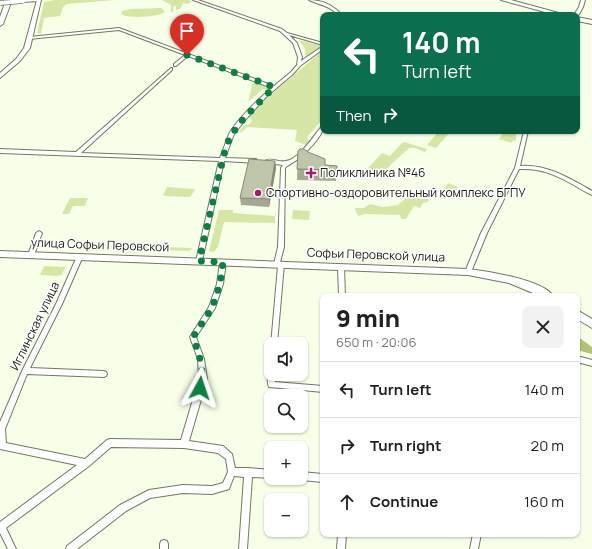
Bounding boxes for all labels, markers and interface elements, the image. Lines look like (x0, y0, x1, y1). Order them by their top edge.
pin (170, 14, 204, 55)
icon: arrive (176, 20, 198, 42)
text: 140 m (402, 23, 481, 61)
icon: left (336, 28, 388, 80)
text: Turn left (402, 59, 472, 83)
icon: right (379, 104, 401, 126)
text: Then (336, 105, 371, 126)
place label: Поликлиника №46 (320, 164, 425, 181)
marker: Поликлиника №46 (305, 167, 317, 179)
place label: Спортивно-оздоровительный комплекс БГПУ (266, 184, 526, 201)
marker: Спортивно-оздоровительный комплекс БГПУ (253, 188, 263, 198)
street label: улица Софьи Перовской (31, 234, 169, 255)
street label: Софьи Перовской улица (307, 244, 445, 265)
street label: Иглинская улица (6, 279, 63, 373)
text: 9 min (336, 301, 400, 334)
button: close (522, 306, 564, 348)
text: 650 m · 20:06 (336, 333, 417, 351)
map controls (264, 337, 308, 537)
button: sound (264, 337, 308, 381)
position arrow (179, 367, 221, 409)
icon: left (336, 379, 358, 401)
text: Turn left (370, 379, 432, 400)
text: 140 m (524, 379, 564, 400)
button: search (264, 389, 308, 433)
icon: right (336, 435, 358, 457)
text: Turn right (370, 435, 441, 456)
text: 20 m (531, 435, 564, 456)
button: + (264, 441, 308, 485)
icon: ahead (336, 491, 358, 513)
text: Continue (370, 491, 438, 512)
text: 160 m (524, 491, 564, 512)
button: − (264, 493, 308, 537)

